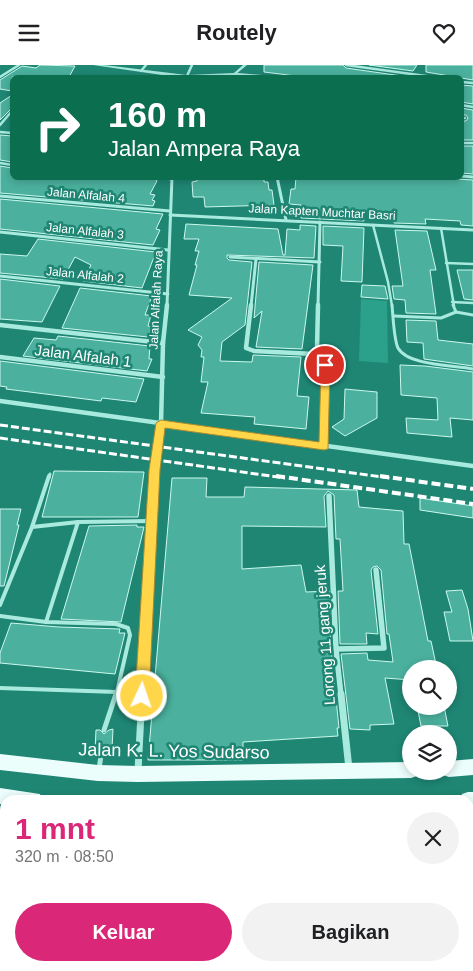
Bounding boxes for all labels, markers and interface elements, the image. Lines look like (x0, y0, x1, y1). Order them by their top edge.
icon: menu (15, 19, 43, 47)
icon: heart (430, 19, 458, 47)
text: Routely (196, 20, 277, 45)
icon: right (25, 95, 90, 160)
text: 160 m (108, 95, 207, 134)
text: Jalan Ampera Raya (108, 136, 300, 161)
street label: Jalan Alfalah 4 (47, 185, 126, 205)
street label: Jalan Kapten Muchtar Basri (248, 201, 396, 223)
street label: Jalan Alfalah 3 (45, 220, 125, 242)
street label: Jalan Alfalah Raya (146, 250, 166, 350)
street label: Jalan Alfalah 2 (45, 264, 125, 286)
street label: Jalan Alfalah 1 (34, 341, 133, 370)
pin (304, 344, 346, 386)
icon: arrive (311, 351, 339, 379)
street label: Lorong 11 gang jeruk (311, 564, 338, 706)
map controls (402, 660, 457, 780)
button: search (402, 660, 457, 715)
position arrow (115, 669, 167, 721)
button: layers (402, 725, 457, 780)
street label: Jalan K. L. Yos Sudarso (78, 739, 270, 763)
text: 1 mnt (15, 812, 95, 845)
button: close (407, 812, 459, 864)
text: 320 m · 08:50 (15, 848, 114, 865)
button: Keluar (15, 903, 232, 961)
button: Bagikan (242, 903, 459, 961)

